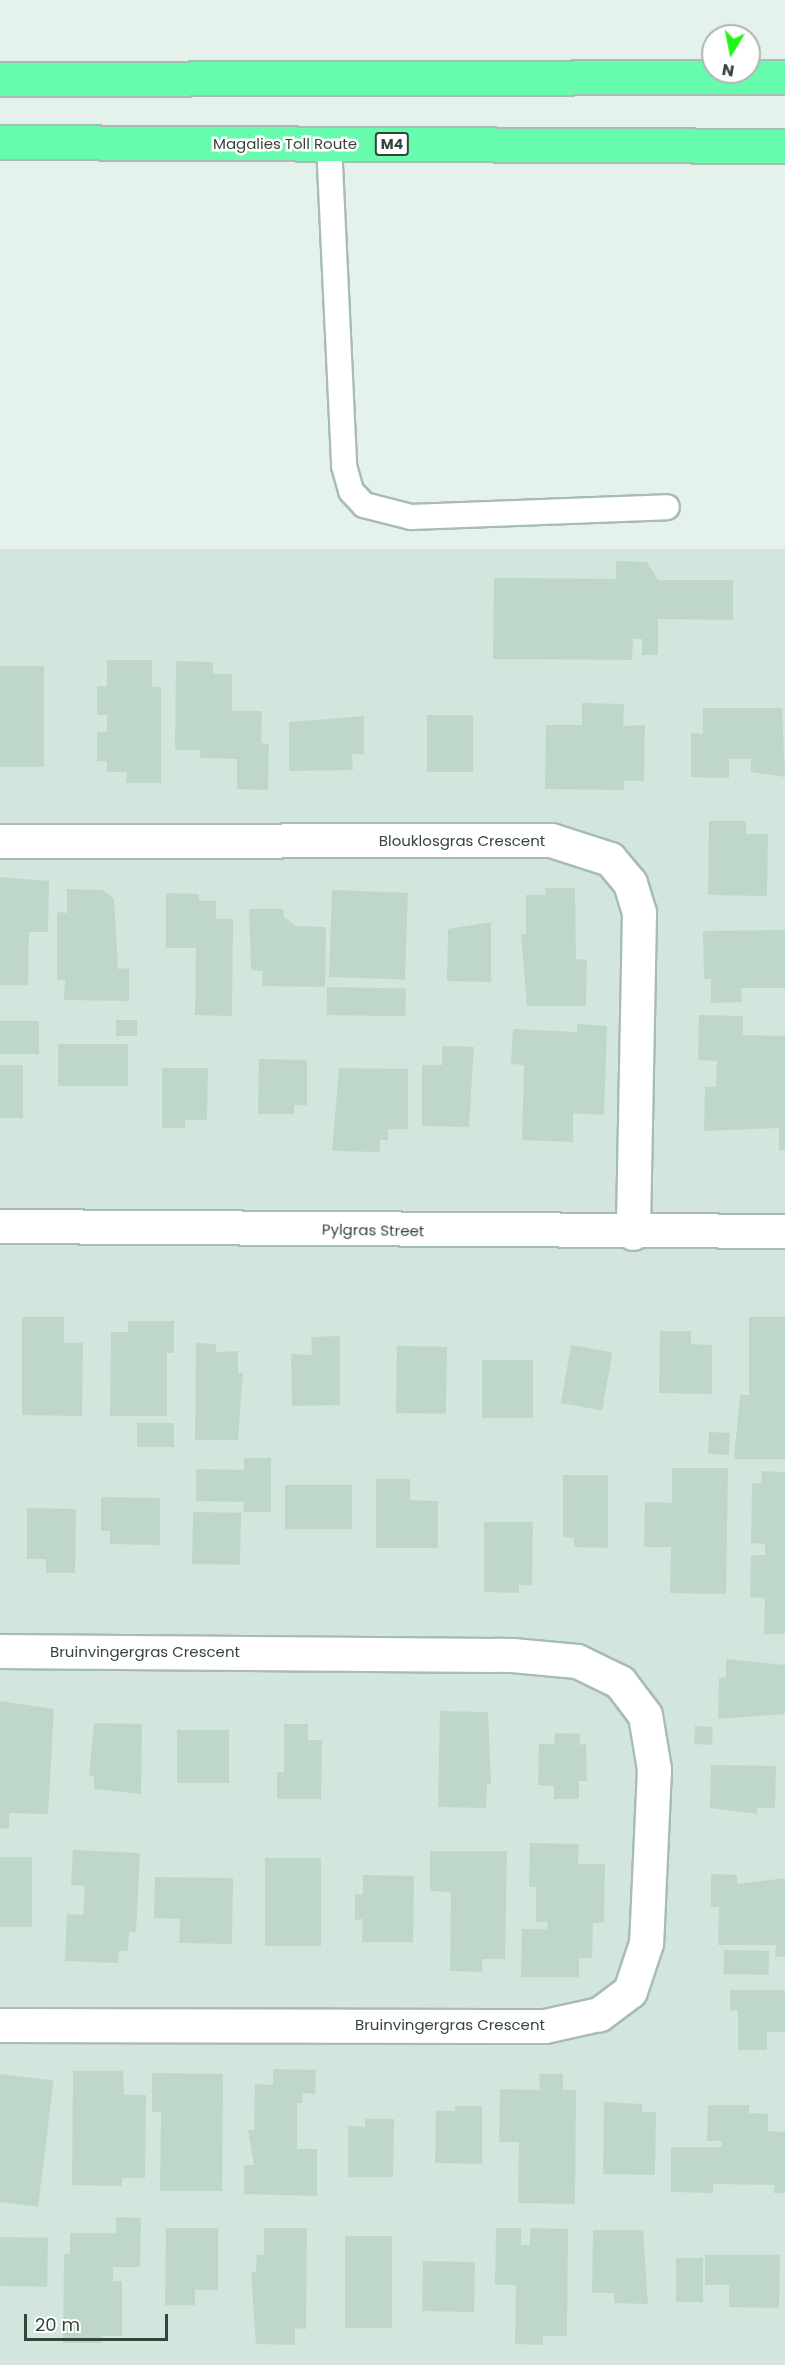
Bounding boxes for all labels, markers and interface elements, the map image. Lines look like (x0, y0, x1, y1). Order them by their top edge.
north arrow (701, 24, 761, 84)
text: N (720, 58, 736, 83)
road number: M4 (374, 133, 410, 155)
street label: Magalies Toll Route (213, 135, 357, 153)
street label: Blouklosgras Crescent (379, 832, 545, 850)
street label: Pylgras Street (322, 1220, 424, 1240)
street label: Bruinvingergras Crescent (50, 1643, 240, 1661)
street label: Bruinvingergras Crescent (355, 2016, 545, 2034)
scale bar (27, 2302, 171, 2340)
text: 20 m (35, 2312, 80, 2337)

